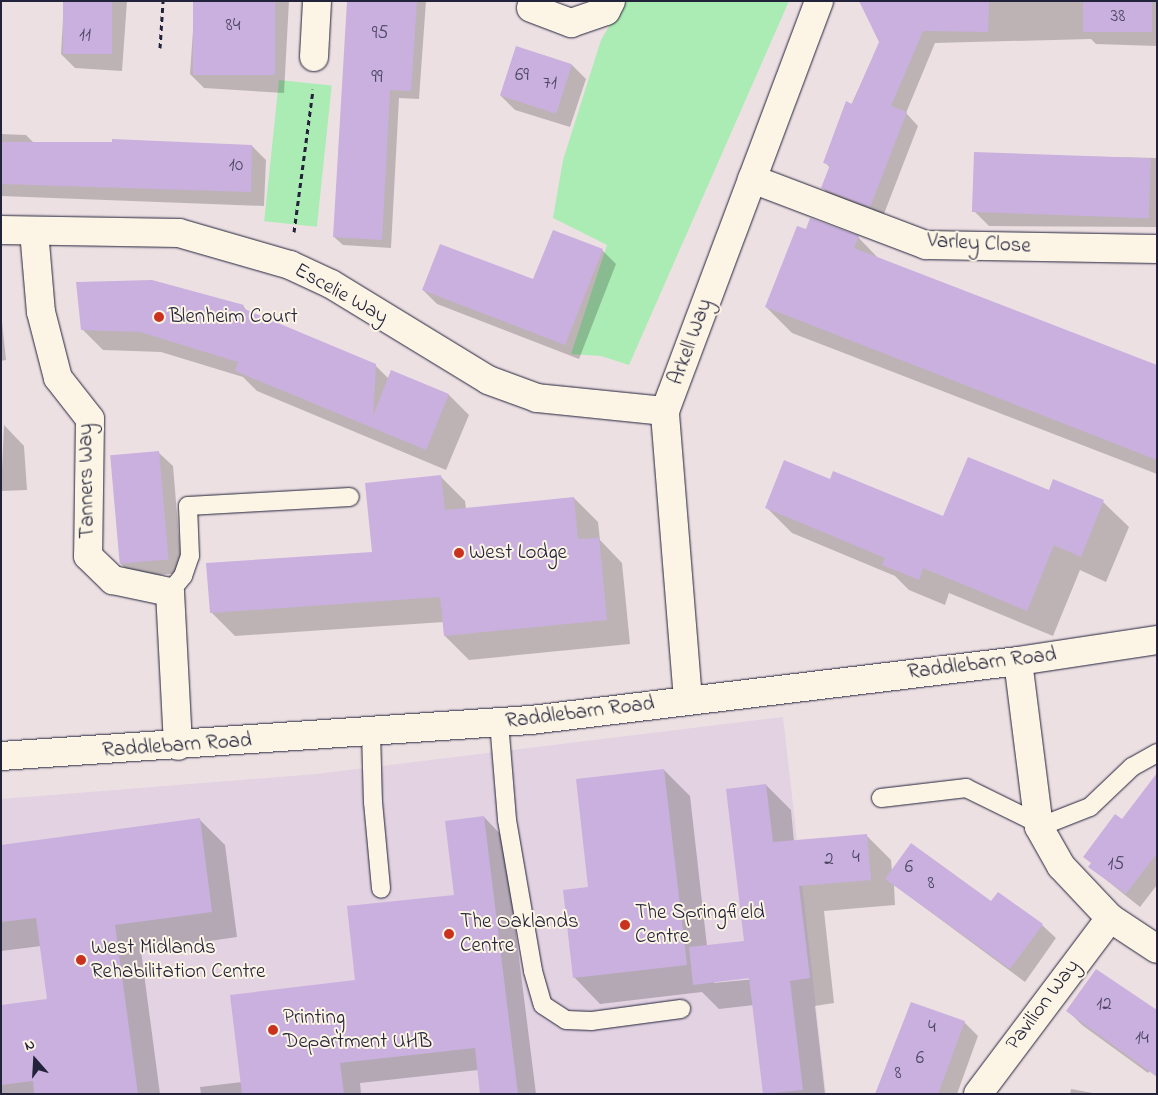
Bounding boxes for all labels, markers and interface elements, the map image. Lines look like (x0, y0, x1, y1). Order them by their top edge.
house number: 38 (1111, 6, 1125, 28)
house number: 84 (226, 15, 240, 37)
house number: 95 (372, 23, 388, 45)
house number: 11 (79, 25, 91, 47)
house number: 69 (515, 65, 529, 87)
house number: 99 (371, 67, 383, 89)
house number: 71 (543, 73, 557, 95)
house number: 10 (229, 155, 243, 177)
street label: Varley Close (927, 229, 1031, 259)
street label: Escelie Way (290, 258, 392, 330)
street label: Arkell Way (664, 296, 718, 388)
place label: Blenheim Court (169, 304, 298, 330)
marker: Blenheim Court (153, 311, 165, 323)
street label: Tanners Way (73, 423, 101, 539)
place label: West Lodge (469, 540, 567, 566)
marker: West Lodge (453, 547, 465, 559)
street label: Raddlebarn Road (906, 642, 1058, 686)
street label: Raddlebarn Road (504, 691, 656, 735)
street label: Raddlebarn Road (101, 728, 253, 764)
house number: 4 (852, 847, 860, 869)
house number: 2 (824, 849, 834, 871)
house number: 15 (1108, 854, 1124, 876)
house number: 6 (905, 857, 913, 879)
house number: 8 (927, 873, 935, 895)
place label: The Springfield Centre (635, 900, 765, 950)
place label: The Oaklands Centre (460, 909, 579, 959)
marker: The Springfield Centre (619, 919, 631, 931)
marker: The Oaklands Centre (442, 927, 456, 941)
place label: West Midlands Rehabilitation Centre (91, 935, 266, 985)
marker: West Midlands Rehabilitation Centre (75, 954, 87, 966)
street label: Pavilion Way (1001, 955, 1085, 1055)
house number: 12 (1096, 994, 1112, 1016)
place label: Printing Department UHB (283, 1005, 432, 1055)
house number: 4 (928, 1017, 936, 1039)
marker: Printing Department UHB (267, 1024, 279, 1036)
house number: 14 (1135, 1028, 1149, 1050)
text: N (22, 1034, 38, 1057)
north arrow (10, 1035, 60, 1085)
house number: 6 (916, 1048, 924, 1070)
house number: 8 (894, 1063, 902, 1085)

